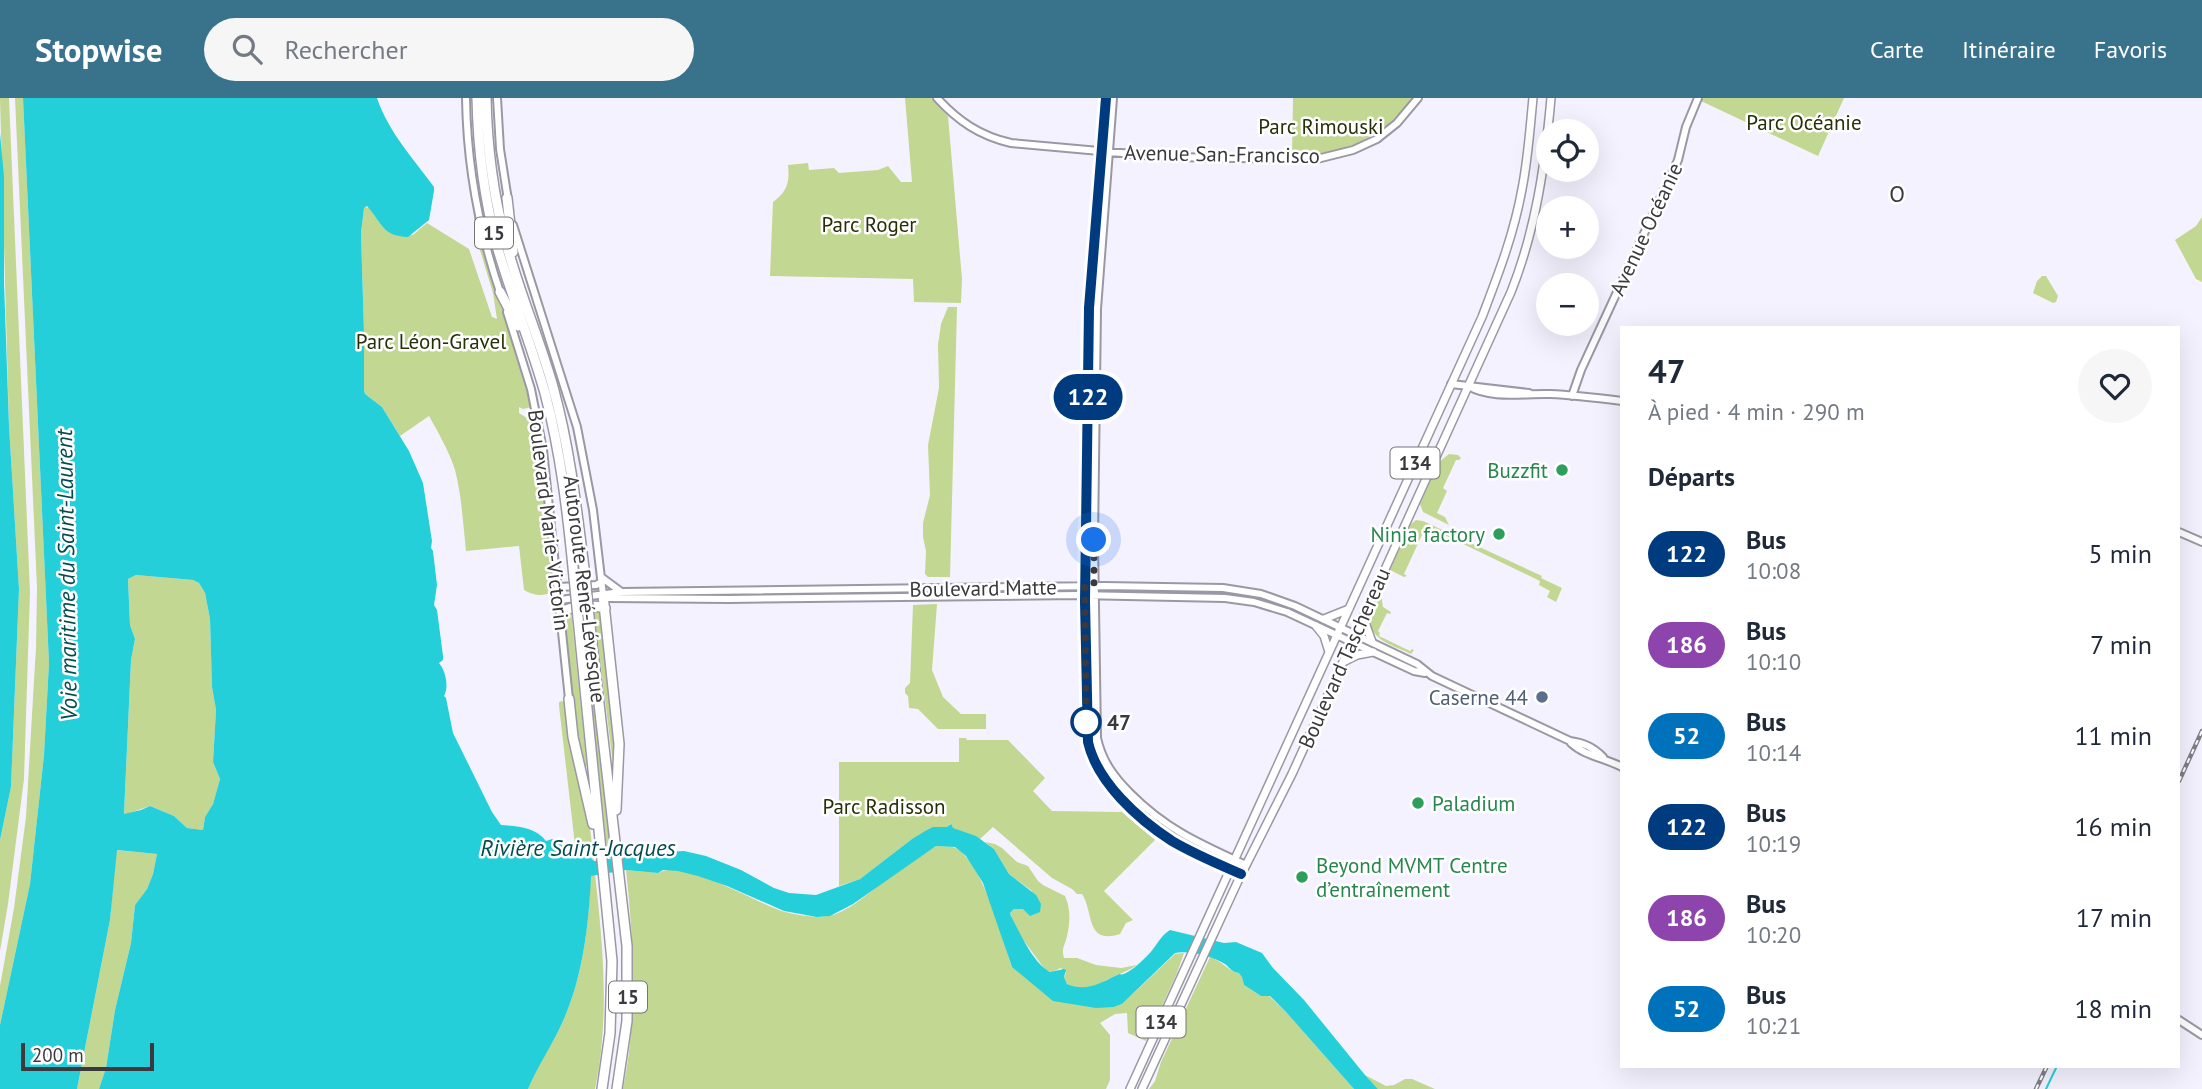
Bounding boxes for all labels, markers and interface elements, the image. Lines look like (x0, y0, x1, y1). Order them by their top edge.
search box (204, 18, 694, 81)
text: Stopwise (35, 28, 162, 71)
icon: search (228, 30, 266, 68)
text: Rechercher (284, 33, 408, 66)
text: Carte (1870, 34, 1924, 65)
text: Itinéraire (1962, 34, 2056, 65)
text: Favoris (2094, 34, 2167, 65)
park label: Parc Océanie (1746, 109, 1862, 136)
park label: Parc Rimouski (1258, 113, 1384, 140)
map controls (1536, 119, 1599, 336)
button: locate (1536, 119, 1599, 182)
street label: Avenue San-Francisco (1124, 139, 1320, 169)
street label: Avenue Océanie (1603, 158, 1689, 300)
district label: O (1889, 179, 1907, 208)
button: + (1536, 196, 1599, 259)
park label: Parc Roger (822, 211, 916, 238)
road number: 15 (475, 217, 513, 248)
button: − (1536, 273, 1599, 336)
park label: Parc Léon-Gravel (356, 328, 506, 355)
text: 47 (1648, 349, 1685, 392)
button: heart (2078, 349, 2152, 423)
line badge: 122 (1048, 374, 1128, 420)
text: 122 (1068, 381, 1108, 412)
text: À pied · 4 min · 290 m (1648, 397, 1865, 426)
street label: Boulevard Marie-Victorin (522, 408, 576, 632)
water label: Voie maritime du Saint-Laurent (49, 427, 83, 721)
road number: 134 (1390, 448, 1440, 478)
place label: Buzzfit (1487, 457, 1548, 484)
text: Départs (1648, 460, 1735, 493)
marker: Buzzfit (1554, 462, 1570, 478)
street label: Autoroute René-Lévesque (558, 474, 612, 704)
place label: Ninja factory (1370, 521, 1485, 548)
your location (1076, 522, 1111, 557)
text: Bus (1746, 523, 1786, 556)
marker: Ninja factory (1491, 526, 1507, 542)
text: 5 min (2089, 537, 2152, 570)
text: 122 (1666, 538, 1707, 569)
text: 10:08 (1746, 556, 1801, 585)
street label: Boulevard Taschereau (1292, 563, 1396, 753)
street label: Boulevard Matte (909, 573, 1057, 603)
text: Bus (1746, 614, 1786, 647)
text: 7 min (2090, 628, 2152, 661)
text: 186 (1666, 629, 1707, 660)
text: 10:10 (1746, 647, 1801, 676)
place label: Caserne 44 (1429, 684, 1528, 711)
marker: Caserne 44 (1534, 689, 1550, 705)
text: Bus (1746, 705, 1786, 738)
marker: 47 (1071, 707, 1101, 737)
place label: 47 (1107, 709, 1131, 736)
text: 11 min (2074, 719, 2152, 752)
text: 52 (1673, 720, 1700, 751)
text: 10:14 (1746, 738, 1801, 767)
place label: Paladium (1432, 790, 1515, 817)
park label: Parc Radisson (822, 793, 946, 820)
marker: Paladium (1410, 795, 1426, 811)
text: Bus (1746, 796, 1786, 829)
text: 16 min (2074, 810, 2152, 843)
text: 122 (1666, 811, 1707, 842)
text: 10:19 (1746, 829, 1801, 858)
water label: Rivière Saint-Jacques (480, 833, 677, 862)
place label: Beyond MVMT Centre d’entraînement (1316, 852, 1508, 903)
marker: Beyond MVMT Centre d’entraînement (1294, 869, 1310, 885)
text: Bus (1746, 887, 1786, 920)
text: 17 min (2076, 901, 2152, 934)
text: 186 (1666, 902, 1707, 933)
text: 10:20 (1746, 920, 1801, 949)
text: Bus (1746, 978, 1786, 1011)
road number: 15 (609, 982, 647, 1012)
text: 18 min (2074, 992, 2152, 1025)
text: 52 (1673, 993, 1700, 1024)
road number: 134 (1136, 1006, 1186, 1038)
text: 10:21 (1746, 1011, 1801, 1040)
scale bar (21, 1040, 154, 1072)
text: 200 m (32, 1043, 84, 1067)

